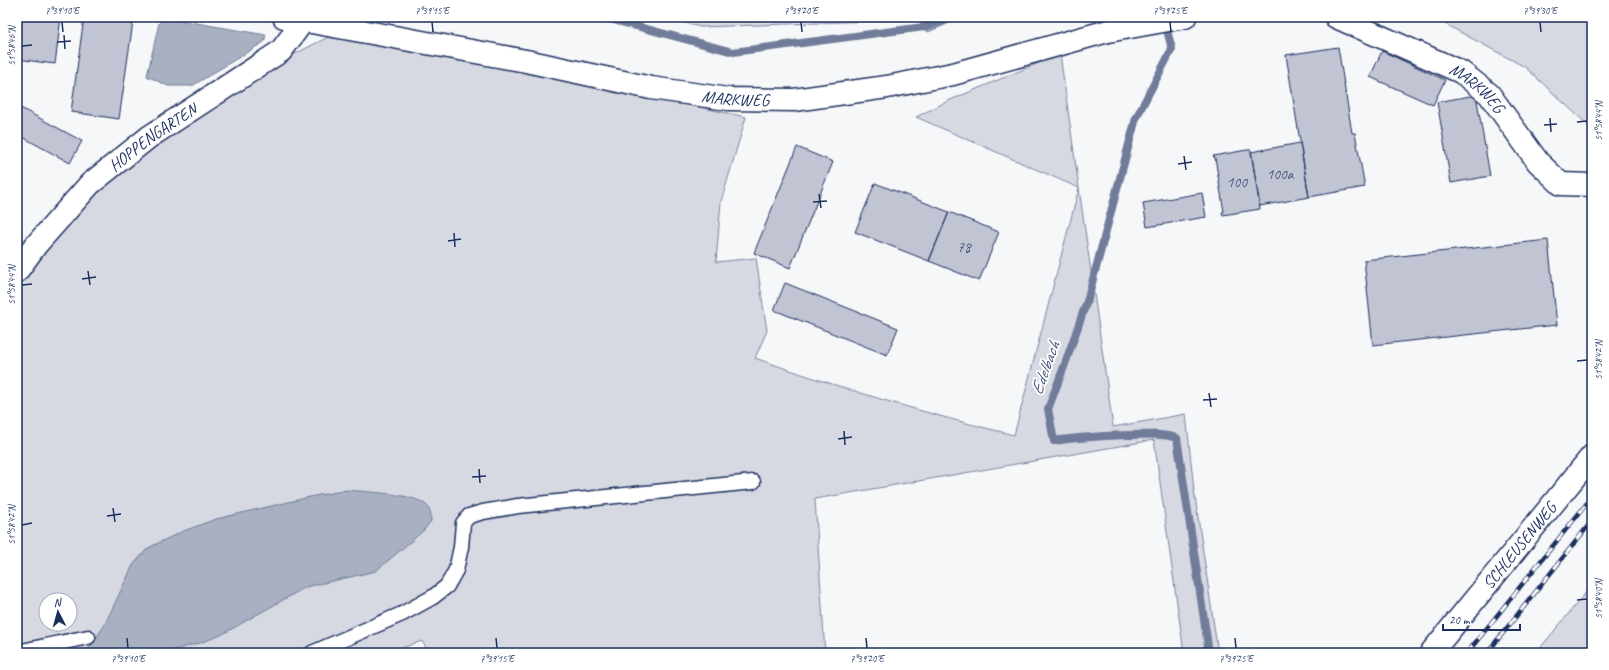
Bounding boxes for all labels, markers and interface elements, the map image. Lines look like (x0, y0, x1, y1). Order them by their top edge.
text: 7°39'10"E (45, 4, 81, 17)
text: 7°39'15"E (415, 4, 451, 17)
text: 7°39'20"E (784, 4, 820, 17)
text: 7°39'25"E (1153, 4, 1189, 17)
text: 7°39'30"E (1523, 4, 1559, 17)
text: 51°58'46"N (5, 24, 18, 66)
street label: MARKWEG (1446, 58, 1510, 118)
street label: MARKWEG (700, 85, 771, 111)
street label: HOPPENGARTEN (105, 97, 203, 176)
text: 51°58'44"N (1592, 99, 1605, 141)
house number: 100a (1267, 165, 1295, 184)
house number: 100 (1227, 173, 1248, 192)
house number: 78 (957, 238, 972, 257)
text: 51°58'44"N (5, 263, 18, 305)
water label: Edelbach (1025, 337, 1065, 398)
text: 51°58'42"N (1592, 338, 1605, 380)
street label: SCHLEUSENWEG (1478, 497, 1562, 593)
text: 51°58'42"N (5, 503, 18, 545)
text: 51°58'40"N (1592, 577, 1605, 619)
north arrow (38, 592, 78, 632)
text: N (53, 595, 63, 609)
scale bar (1443, 606, 1520, 632)
text: 20 m (1449, 612, 1471, 628)
text: 7°39'10"E (111, 652, 147, 665)
text: 7°39'15"E (480, 652, 516, 665)
text: 7°39'20"E (850, 652, 886, 665)
text: 7°39'25"E (1219, 652, 1255, 665)

